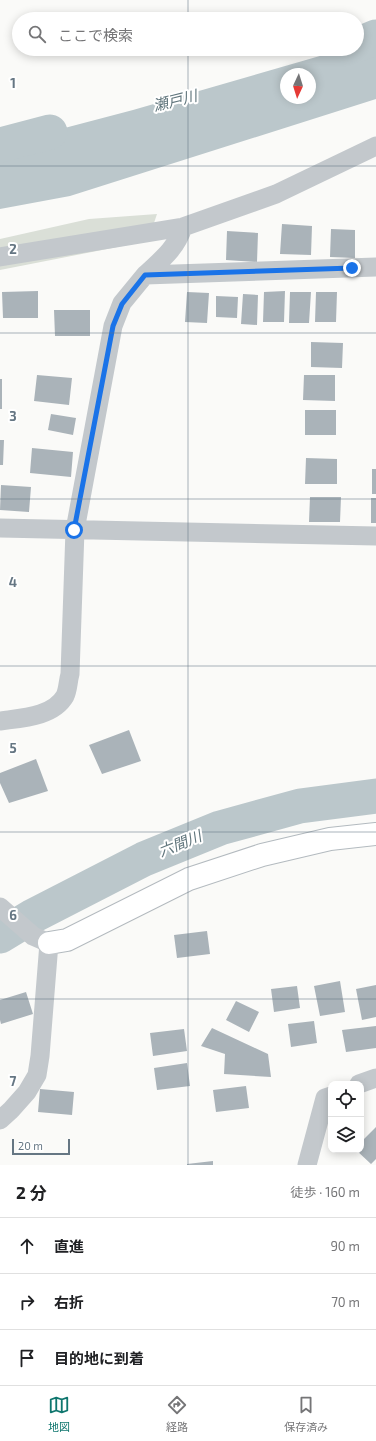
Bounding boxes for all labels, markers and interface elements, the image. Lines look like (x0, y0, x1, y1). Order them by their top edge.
search box (12, 12, 364, 56)
icon: search (26, 23, 48, 45)
text: ここで検索 (58, 26, 133, 44)
north arrow (280, 68, 316, 104)
text: 1 (10, 75, 16, 91)
water label: 瀬戸川 (151, 85, 201, 114)
text: 2 (9, 241, 17, 257)
route end (343, 259, 361, 277)
text: 3 (9, 408, 17, 424)
route start (65, 521, 83, 539)
text: 4 (9, 574, 17, 590)
text: 5 (9, 740, 17, 756)
water label: 六間川 (155, 826, 206, 860)
text: 6 (9, 907, 17, 923)
text: 7 (10, 1073, 17, 1089)
map controls (328, 1081, 364, 1153)
button: locate (328, 1081, 364, 1117)
button: layers (328, 1117, 364, 1153)
scale bar (12, 1137, 70, 1156)
text: 20 m (18, 1139, 43, 1152)
text: 2 分 (16, 1182, 47, 1202)
text: 徒歩 · 160 m (290, 1184, 360, 1200)
icon: ahead (16, 1235, 38, 1257)
text: 直進 (54, 1237, 84, 1255)
text: 90 m (330, 1238, 360, 1254)
icon: right (16, 1291, 38, 1313)
text: 右折 (54, 1293, 84, 1311)
text: 70 m (331, 1294, 360, 1310)
icon: arrive (16, 1347, 38, 1369)
text: 目的地に到着 (54, 1349, 144, 1367)
tab: 地図 (48, 1394, 70, 1434)
tab: 経路 (166, 1394, 188, 1434)
tab: 保存済み (284, 1394, 328, 1434)

